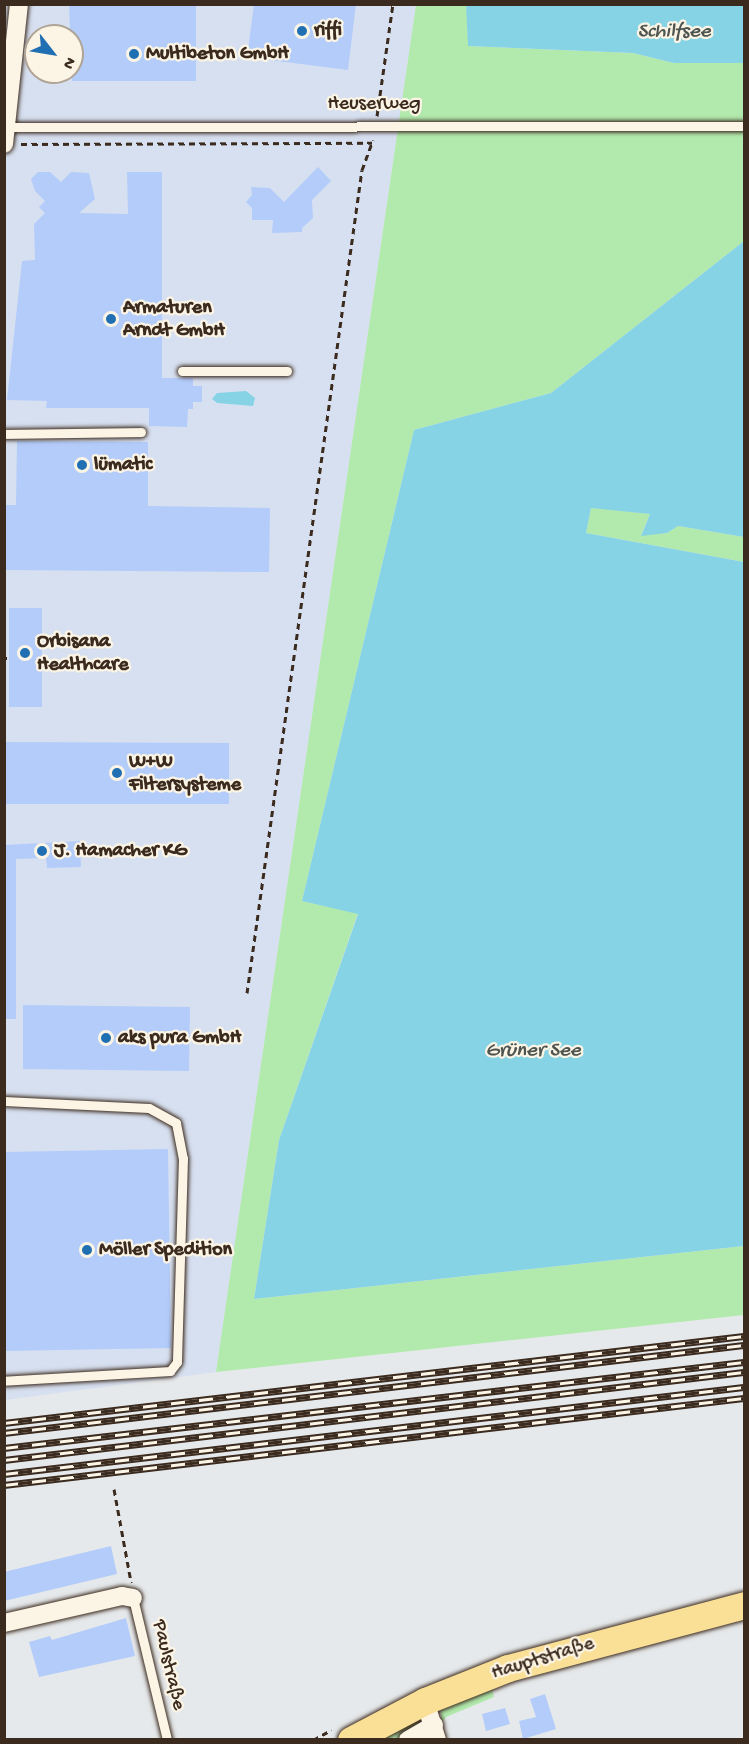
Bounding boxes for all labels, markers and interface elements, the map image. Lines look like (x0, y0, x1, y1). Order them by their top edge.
place label: riffi (314, 19, 342, 43)
water label: Schilfsee (637, 20, 711, 46)
north arrow (24, 24, 84, 84)
marker: riffi (295, 24, 309, 38)
place label: Multibeton GmbH (146, 42, 289, 66)
marker: Multibeton GmbH (127, 47, 141, 61)
text: N (57, 53, 79, 72)
street label: Heuserweg (327, 92, 421, 116)
place label: Armaturen Arndt GmbH (123, 296, 225, 343)
marker: Armaturen Arndt GmbH (104, 312, 118, 326)
place label: lümatic (94, 453, 152, 477)
marker: lümatic (75, 458, 89, 472)
place label: Orbisana Healthcare (37, 630, 128, 677)
marker: Orbisana Healthcare (18, 646, 32, 660)
place label: W+W Filtersysteme (129, 750, 241, 797)
marker: W+W Filtersysteme (110, 766, 124, 780)
place label: J. Hamacher KG (54, 839, 187, 863)
marker: J. Hamacher KG (35, 844, 49, 858)
place label: aks pura GmbH (118, 1026, 241, 1050)
marker: aks pura GmbH (99, 1031, 113, 1045)
water label: Grüner See (485, 1039, 581, 1065)
place label: Möller Spedition (99, 1238, 232, 1262)
marker: Möller Spedition (80, 1243, 94, 1257)
street label: Paulstraße (146, 1617, 190, 1713)
street label: Hauptstraße (489, 1632, 597, 1686)

